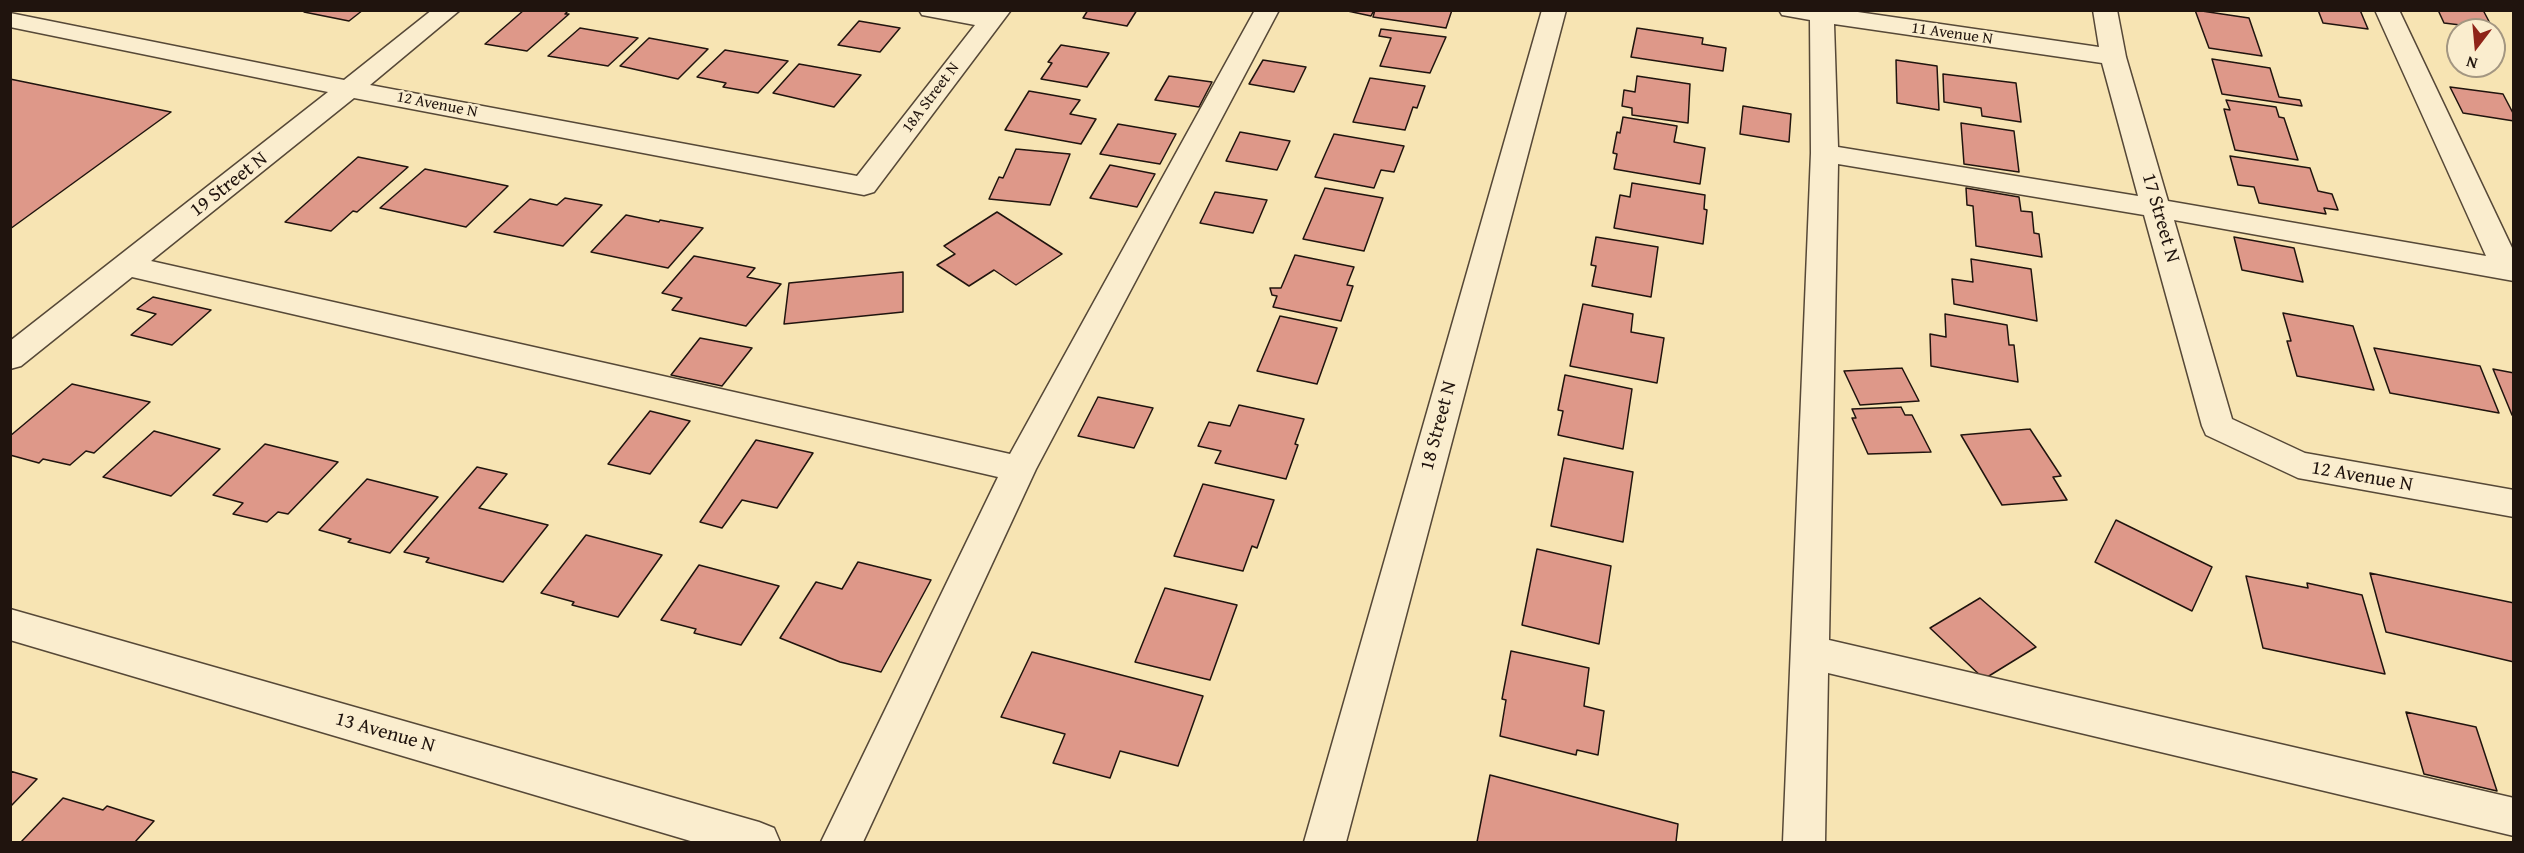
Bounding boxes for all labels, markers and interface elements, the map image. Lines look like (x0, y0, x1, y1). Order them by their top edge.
north arrow (2446, 18, 2506, 78)
street label: 11 Avenue N (1910, 19, 1994, 49)
text: N (2463, 50, 2480, 76)
street label: 18A Street N (898, 59, 964, 137)
street label: 12 Avenue N (395, 88, 479, 122)
street label: 19 Street N (185, 147, 273, 223)
street label: 17 Street N (2136, 171, 2184, 265)
street label: 18 Street N (1416, 379, 1462, 473)
street label: 12 Avenue N (2309, 456, 2415, 498)
street label: 13 Avenue N (332, 707, 438, 759)

